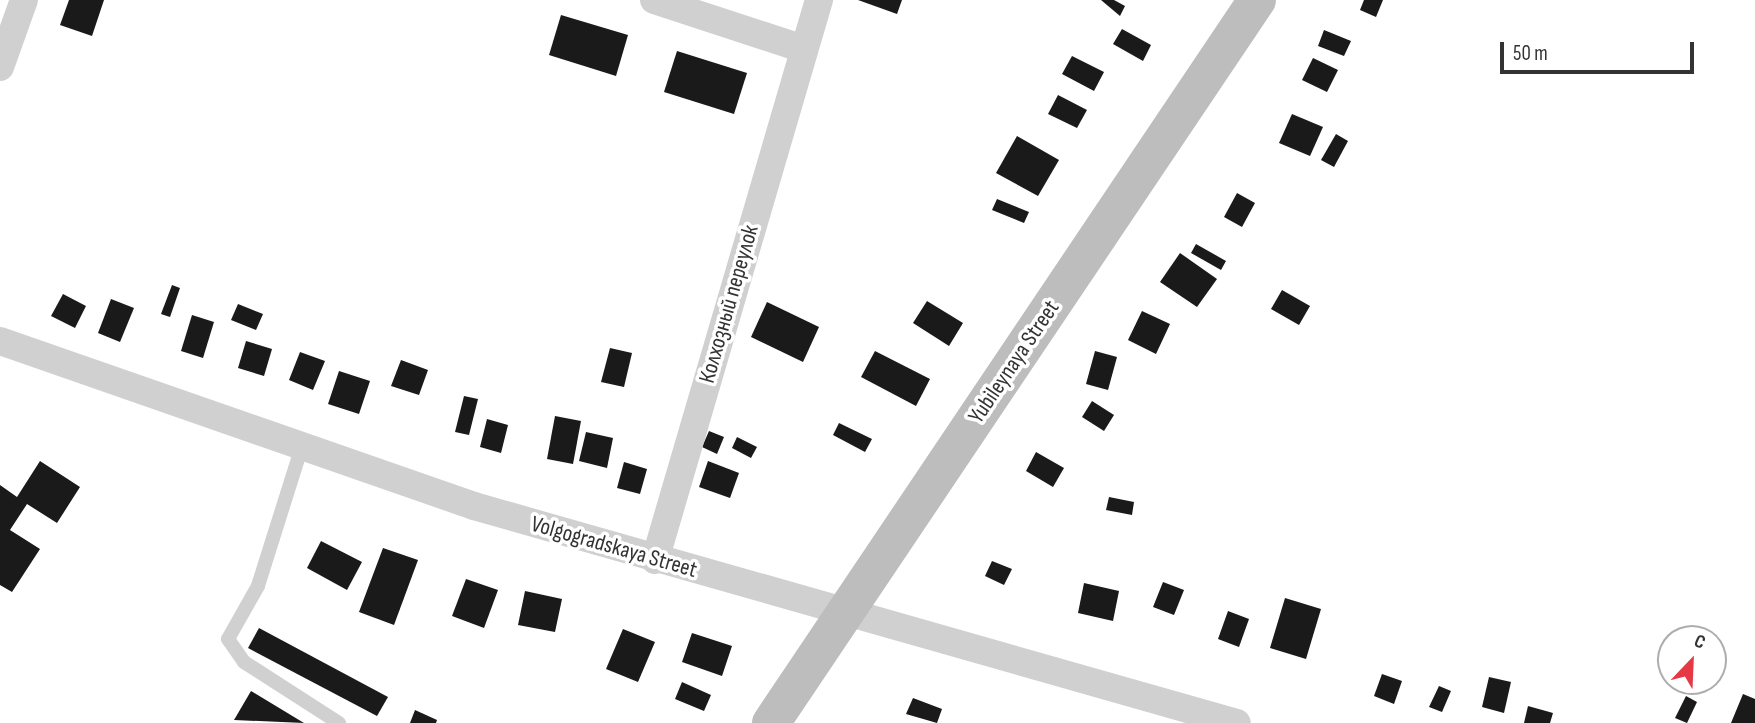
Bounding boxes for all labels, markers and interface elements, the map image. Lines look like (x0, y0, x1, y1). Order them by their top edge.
scale bar (1503, 28, 1697, 72)
text: 50 m (1513, 41, 1548, 66)
street label: Колхозный переулок (693, 222, 765, 386)
street label: Yubileynaya Street (963, 295, 1065, 429)
street label: Volgogradskaya Street (528, 510, 700, 584)
north arrow (1657, 625, 1727, 695)
text: С (1691, 630, 1709, 655)

